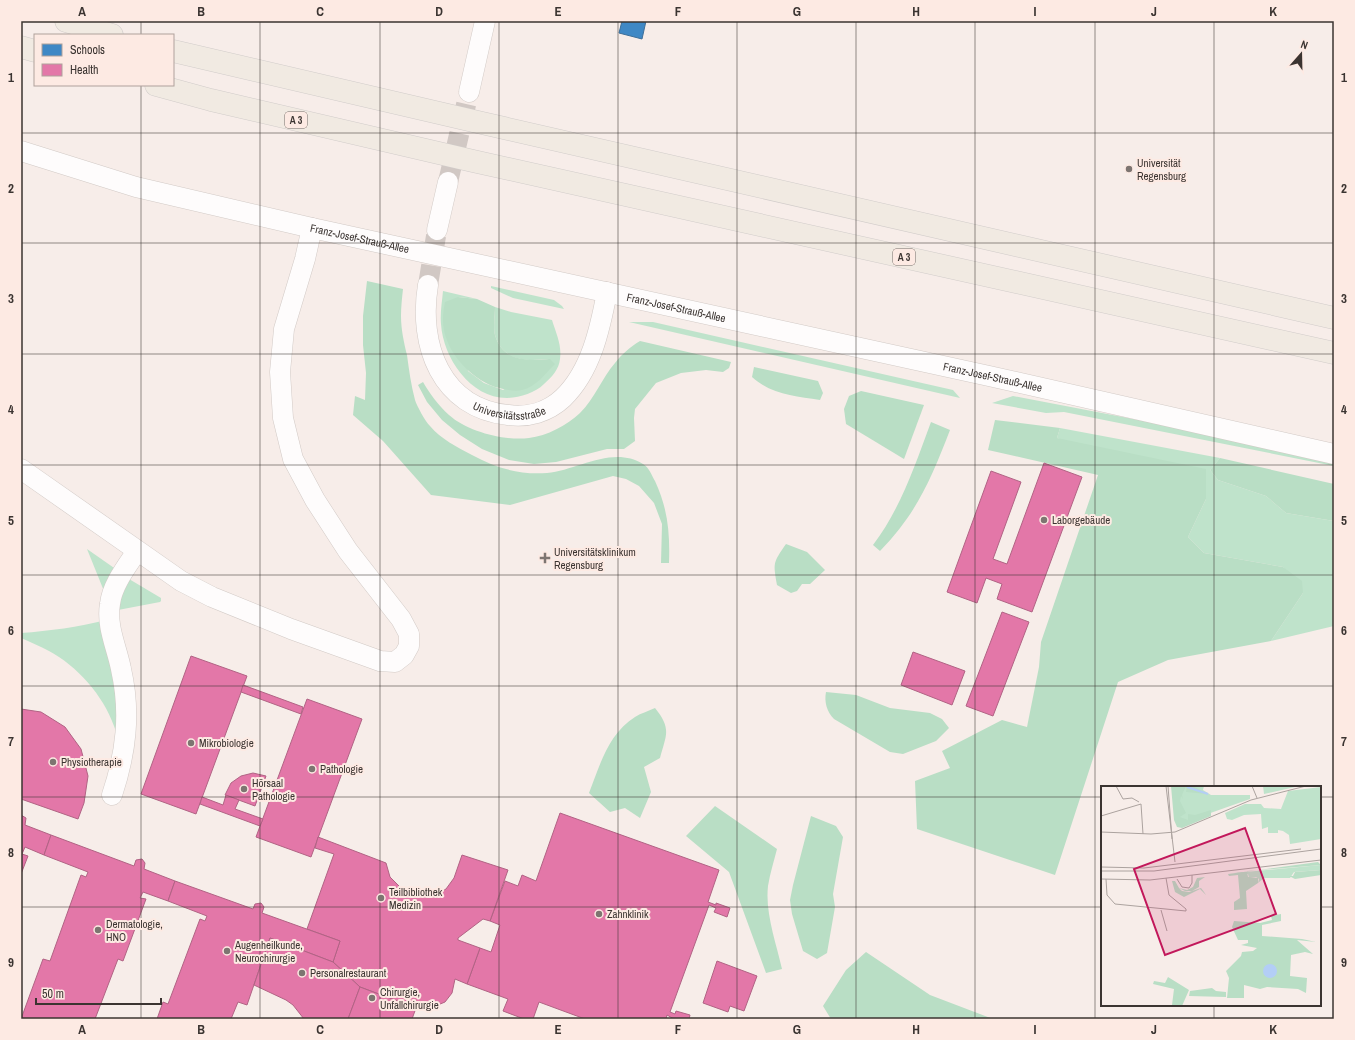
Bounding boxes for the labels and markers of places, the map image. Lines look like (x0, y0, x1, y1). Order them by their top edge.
place label: Universität Regensburg (1137, 156, 1186, 183)
marker: Universität Regensburg (1124, 164, 1134, 174)
place label: Laborgebäude (1052, 513, 1110, 527)
marker: Laborgebäude (1039, 515, 1049, 525)
place label: Universitätsklinikum Regensburg (554, 545, 636, 572)
marker: Universitätsklinikum Regensburg (539, 552, 551, 564)
place label: Mikrobiologie (199, 736, 254, 750)
marker: Mikrobiologie (186, 738, 196, 748)
place label: Physiotherapie (61, 755, 122, 769)
marker: Physiotherapie (48, 757, 58, 767)
place label: Pathologie (320, 762, 363, 776)
marker: Pathologie (307, 764, 317, 774)
place label: Hörsaal Pathologie (252, 776, 295, 803)
marker: Hörsaal Pathologie (239, 784, 249, 794)
place label: Teilbibliothek Medizin (389, 885, 443, 912)
marker: Teilbibliothek Medizin (376, 893, 386, 903)
place label: Zahnklinik (607, 907, 649, 921)
marker: Zahnklinik (594, 909, 604, 919)
place label: Dermatologie, HNO (106, 917, 163, 944)
marker: Dermatologie, HNO (93, 925, 103, 935)
place label: Augenheilkunde, Neurochirurgie (234, 938, 303, 965)
marker: Augenheilkunde, Neurochirurgie (222, 946, 232, 956)
place label: Personalrestaurant (310, 966, 387, 980)
marker: Personalrestaurant (297, 968, 307, 978)
place label: Chirurgie, Unfallchirurgie (380, 985, 439, 1012)
marker: Chirurgie, Unfallchirurgie (367, 993, 377, 1003)

